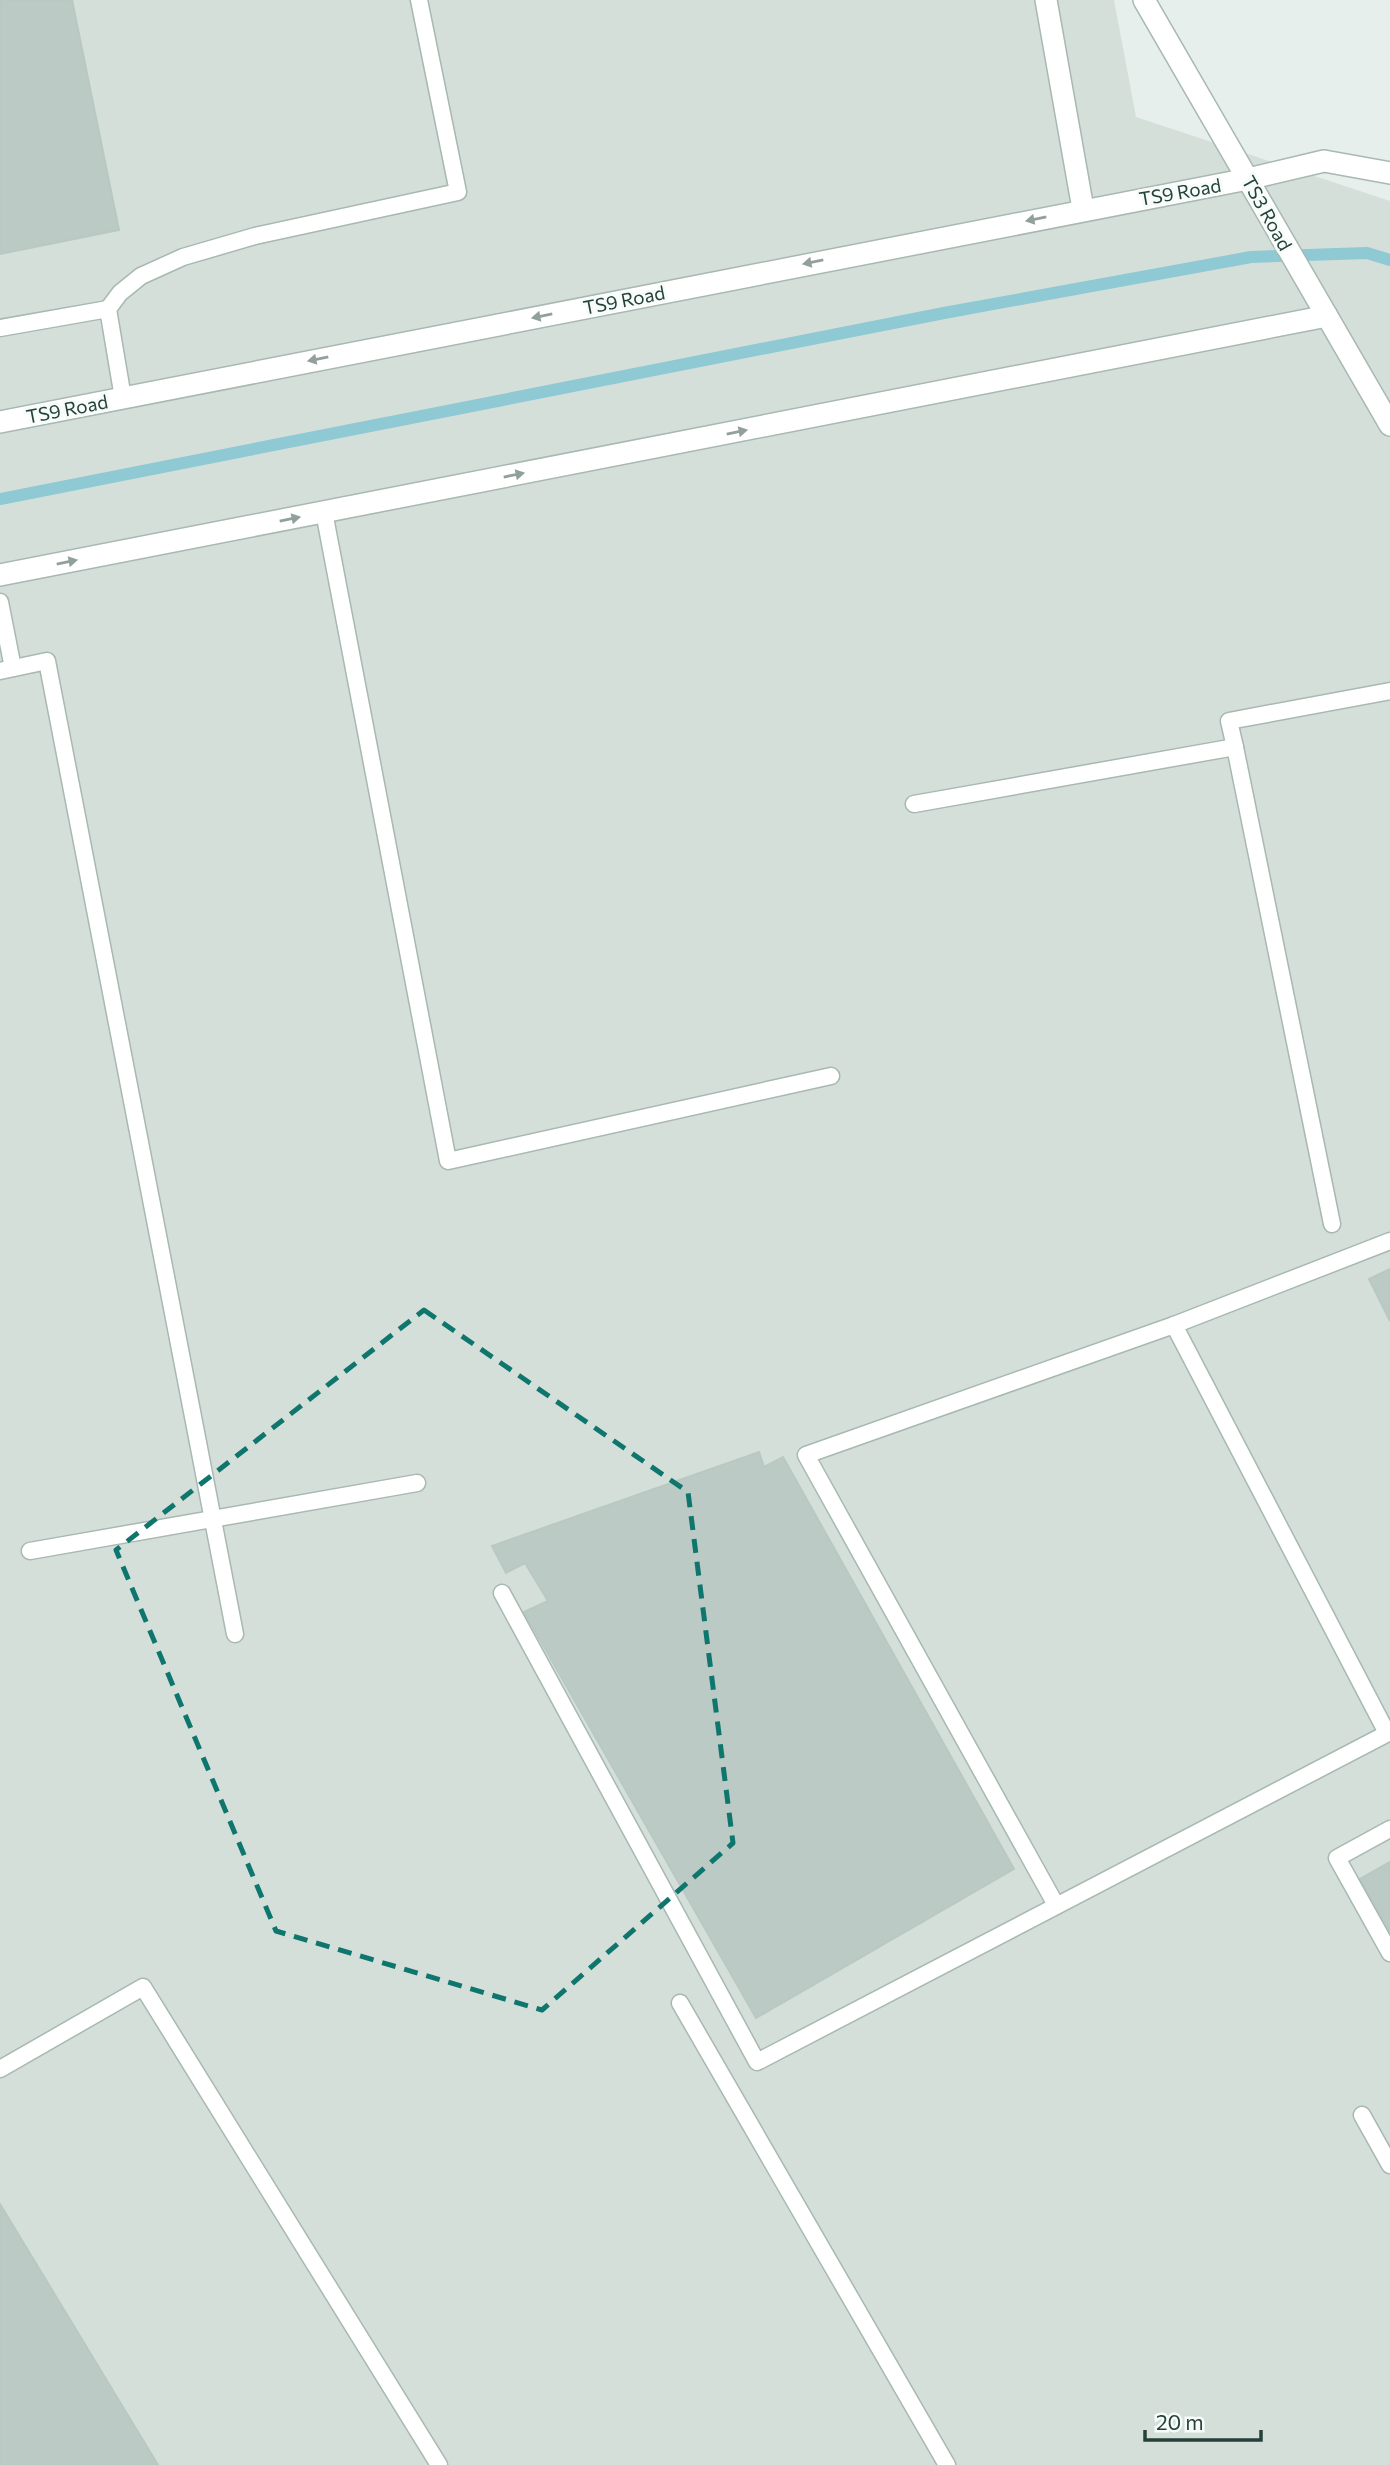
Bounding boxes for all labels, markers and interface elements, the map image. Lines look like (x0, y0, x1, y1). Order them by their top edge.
street label: TS3 Road (1237, 171, 1297, 254)
street label: TS9 Road (1137, 173, 1223, 210)
one-way arrow (1025, 213, 1047, 224)
one-way arrow (802, 257, 824, 268)
street label: TS9 Road (581, 280, 667, 319)
one-way arrow (531, 310, 553, 321)
one-way arrow (307, 354, 329, 365)
street label: TS9 Road (24, 389, 110, 428)
one-way arrow (726, 426, 748, 437)
one-way arrow (503, 470, 525, 481)
one-way arrow (279, 513, 301, 524)
one-way arrow (56, 557, 78, 568)
scale bar (1145, 2398, 1260, 2442)
text: 20 m (1156, 2409, 1204, 2434)

